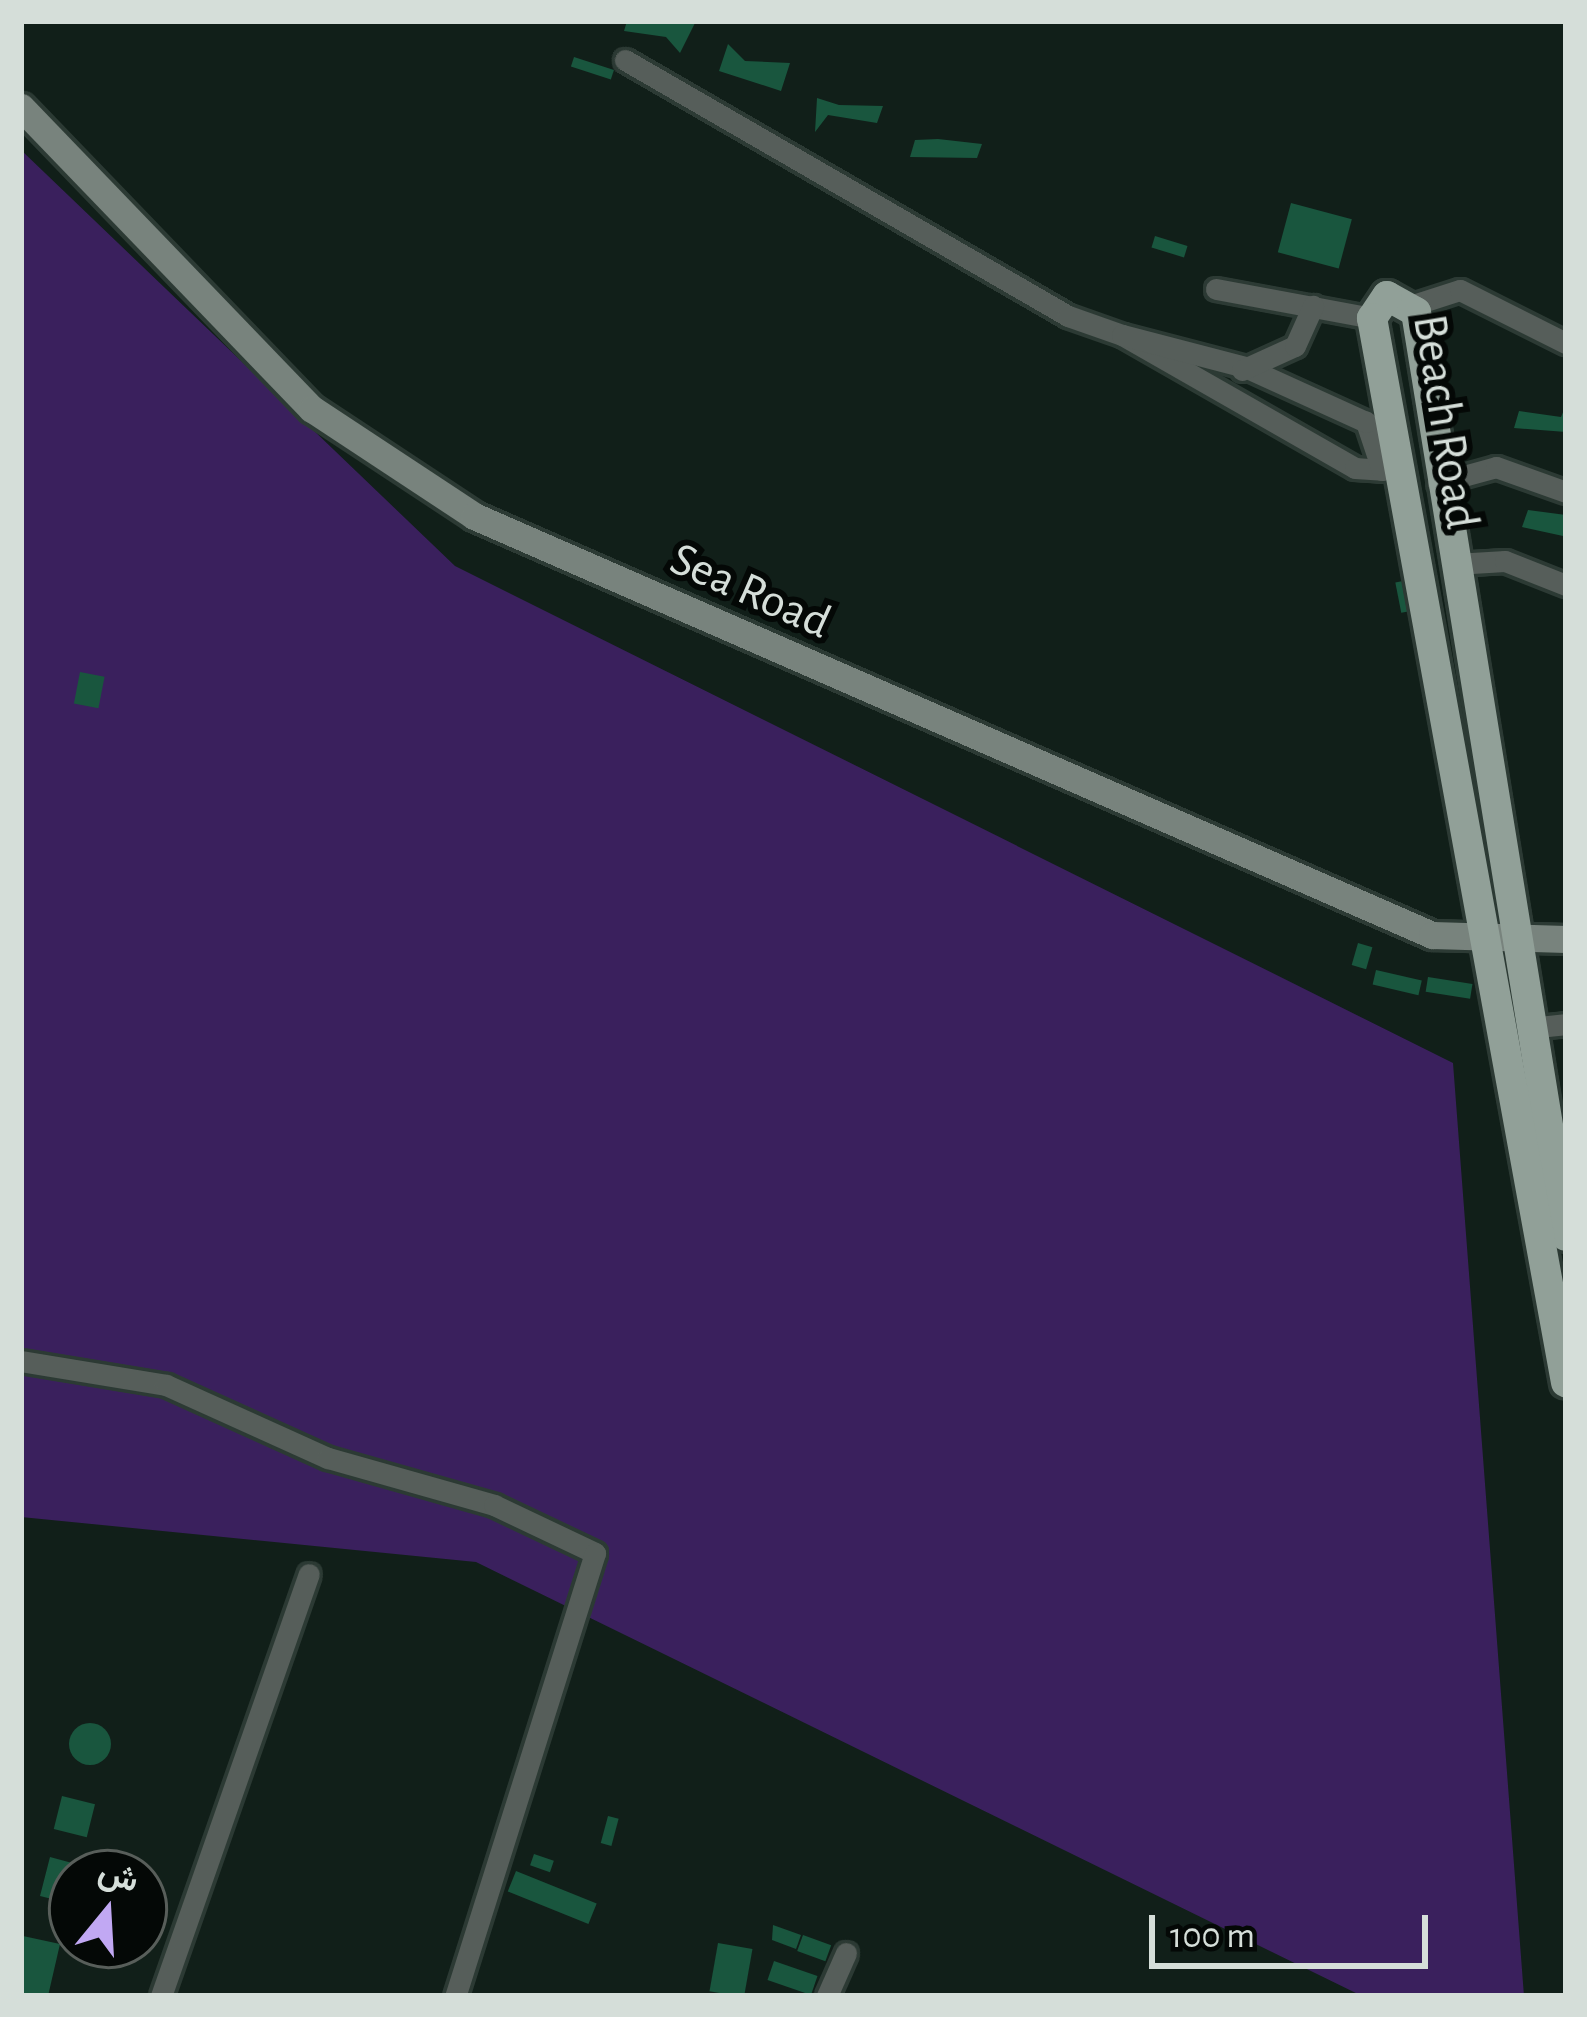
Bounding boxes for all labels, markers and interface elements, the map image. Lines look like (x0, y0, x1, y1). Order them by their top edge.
street label: Beach Road (1399, 311, 1489, 533)
street label: Sea Road (661, 531, 839, 653)
north arrow (48, 1849, 168, 1969)
text: ش (94, 1855, 142, 1899)
scale bar (1155, 1891, 1434, 1965)
text: 100 m (1170, 1918, 1255, 1954)

